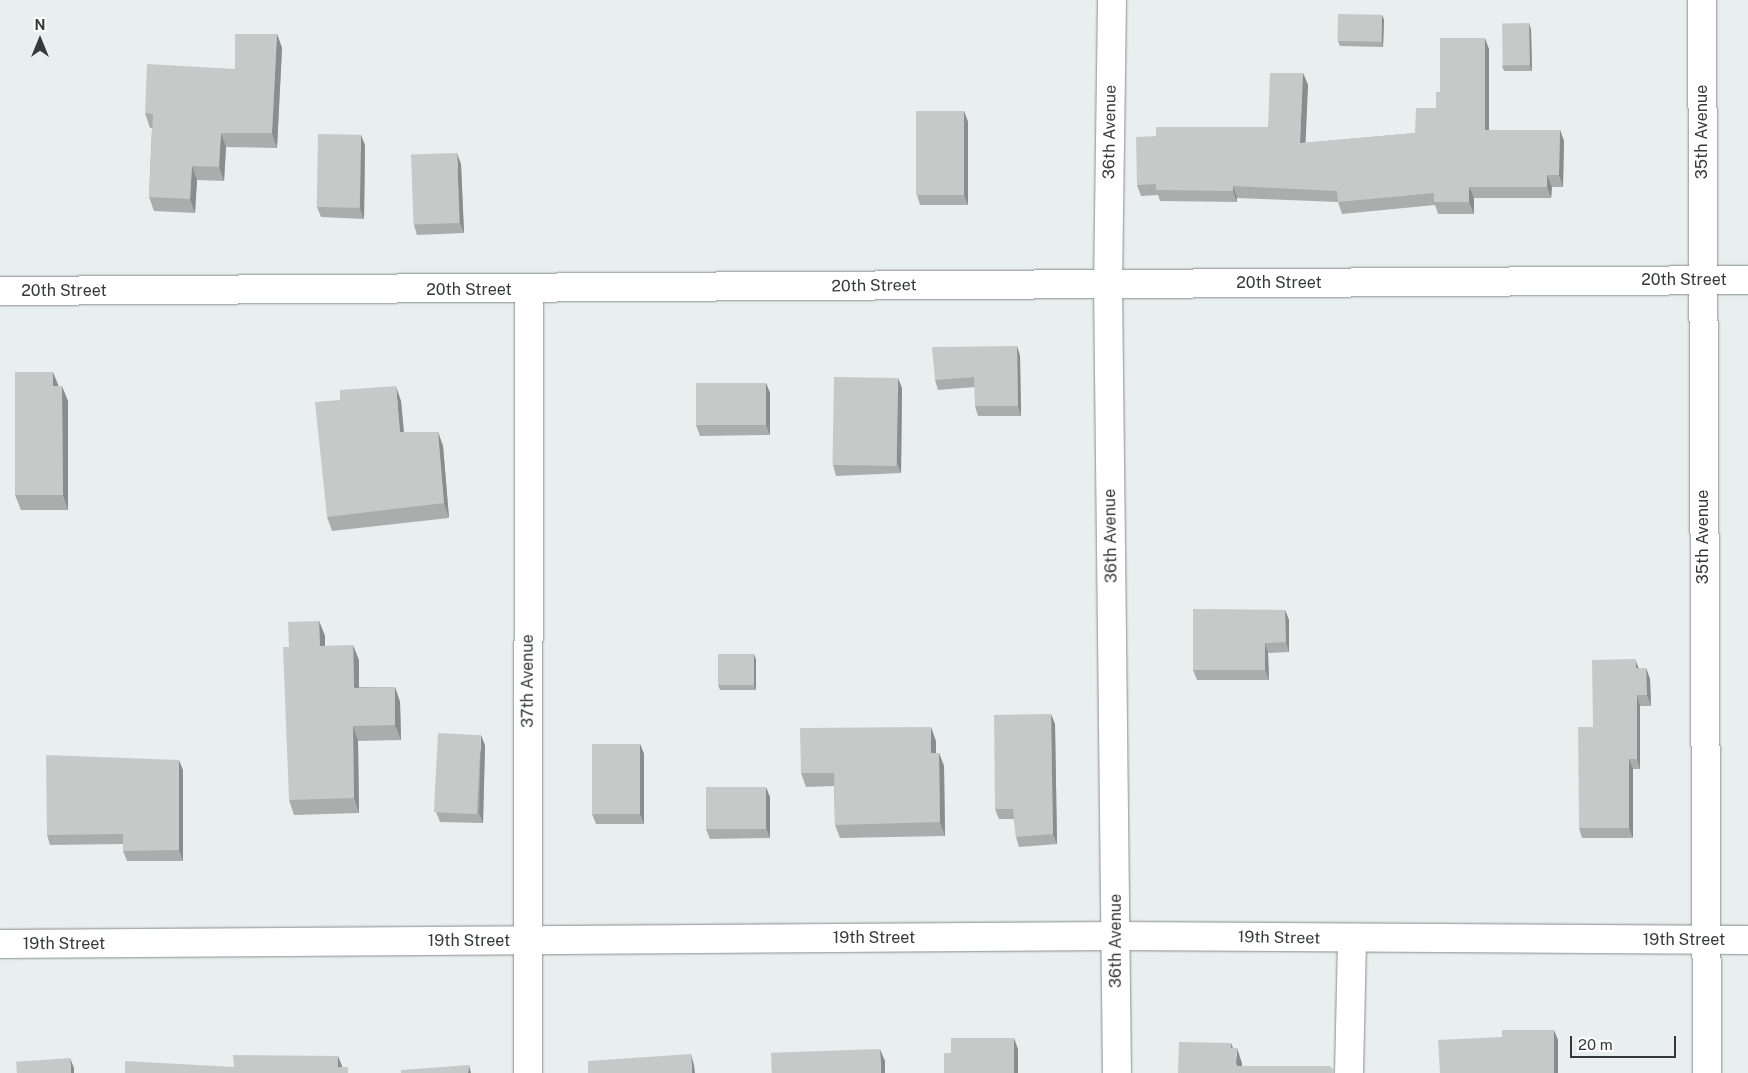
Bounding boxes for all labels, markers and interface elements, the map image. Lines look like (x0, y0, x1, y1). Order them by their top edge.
north arrow (15, 15, 65, 65)
text: N (35, 17, 45, 33)
street label: 36th Avenue (1100, 85, 1120, 179)
street label: 35th Avenue (1692, 85, 1712, 179)
street label: 20th Street (1641, 270, 1727, 290)
street label: 20th Street (1236, 273, 1322, 293)
street label: 20th Street (831, 276, 917, 296)
street label: 20th Street (426, 280, 512, 300)
street label: 20th Street (21, 281, 107, 301)
street label: 36th Avenue (1101, 489, 1121, 583)
street label: 35th Avenue (1693, 490, 1713, 584)
street label: 37th Avenue (518, 634, 538, 728)
street label: 36th Avenue (1106, 894, 1126, 988)
street label: 19th Street (833, 928, 915, 948)
street label: 19th Street (1238, 928, 1320, 948)
street label: 19th Street (1643, 930, 1725, 950)
street label: 19th Street (428, 931, 510, 951)
street label: 19th Street (23, 934, 105, 954)
scale bar (1573, 1026, 1679, 1058)
text: 20 m (1578, 1036, 1613, 1053)

